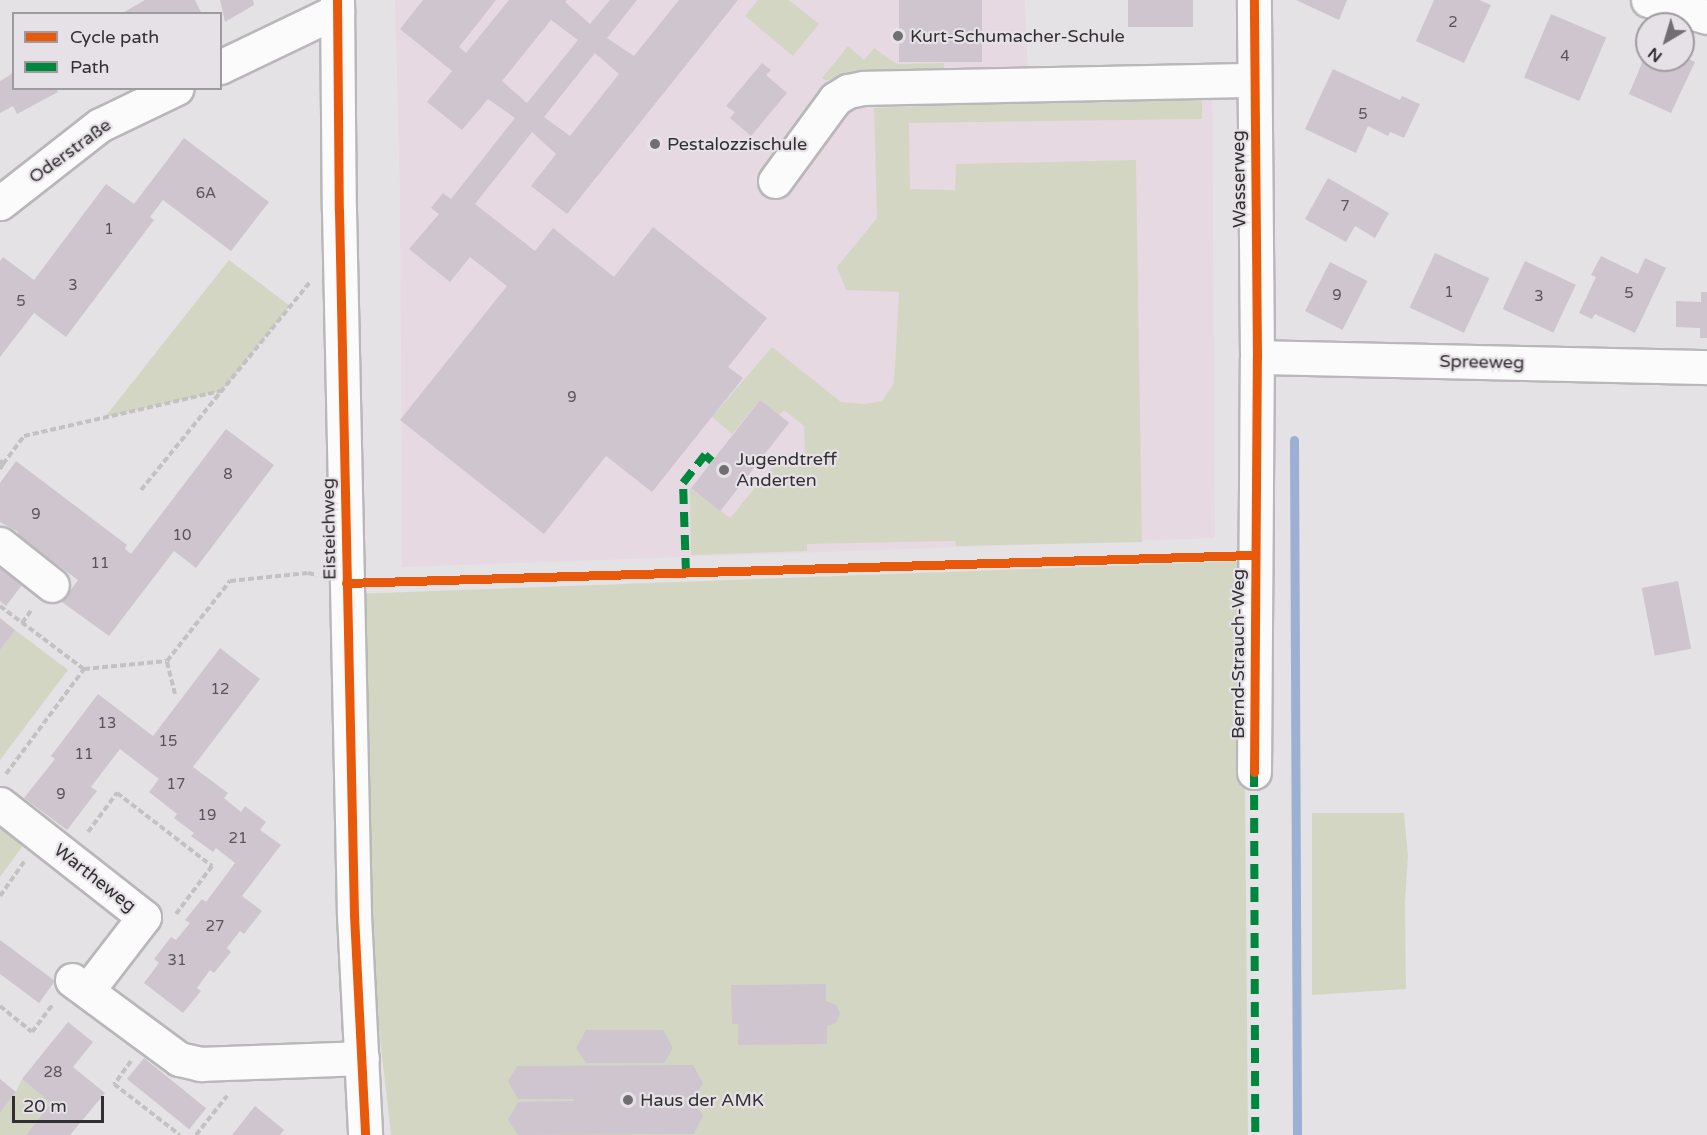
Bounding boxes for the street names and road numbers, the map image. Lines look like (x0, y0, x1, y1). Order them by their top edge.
street label: Oderstraße (25, 114, 115, 188)
street label: Wasserweg (1227, 130, 1251, 228)
street label: Spreeweg (1439, 350, 1525, 374)
street label: Eisteichweg (317, 478, 341, 580)
street label: Bernd-Strauch-Weg (1227, 569, 1249, 739)
street label: Wartheweg (50, 839, 140, 917)

